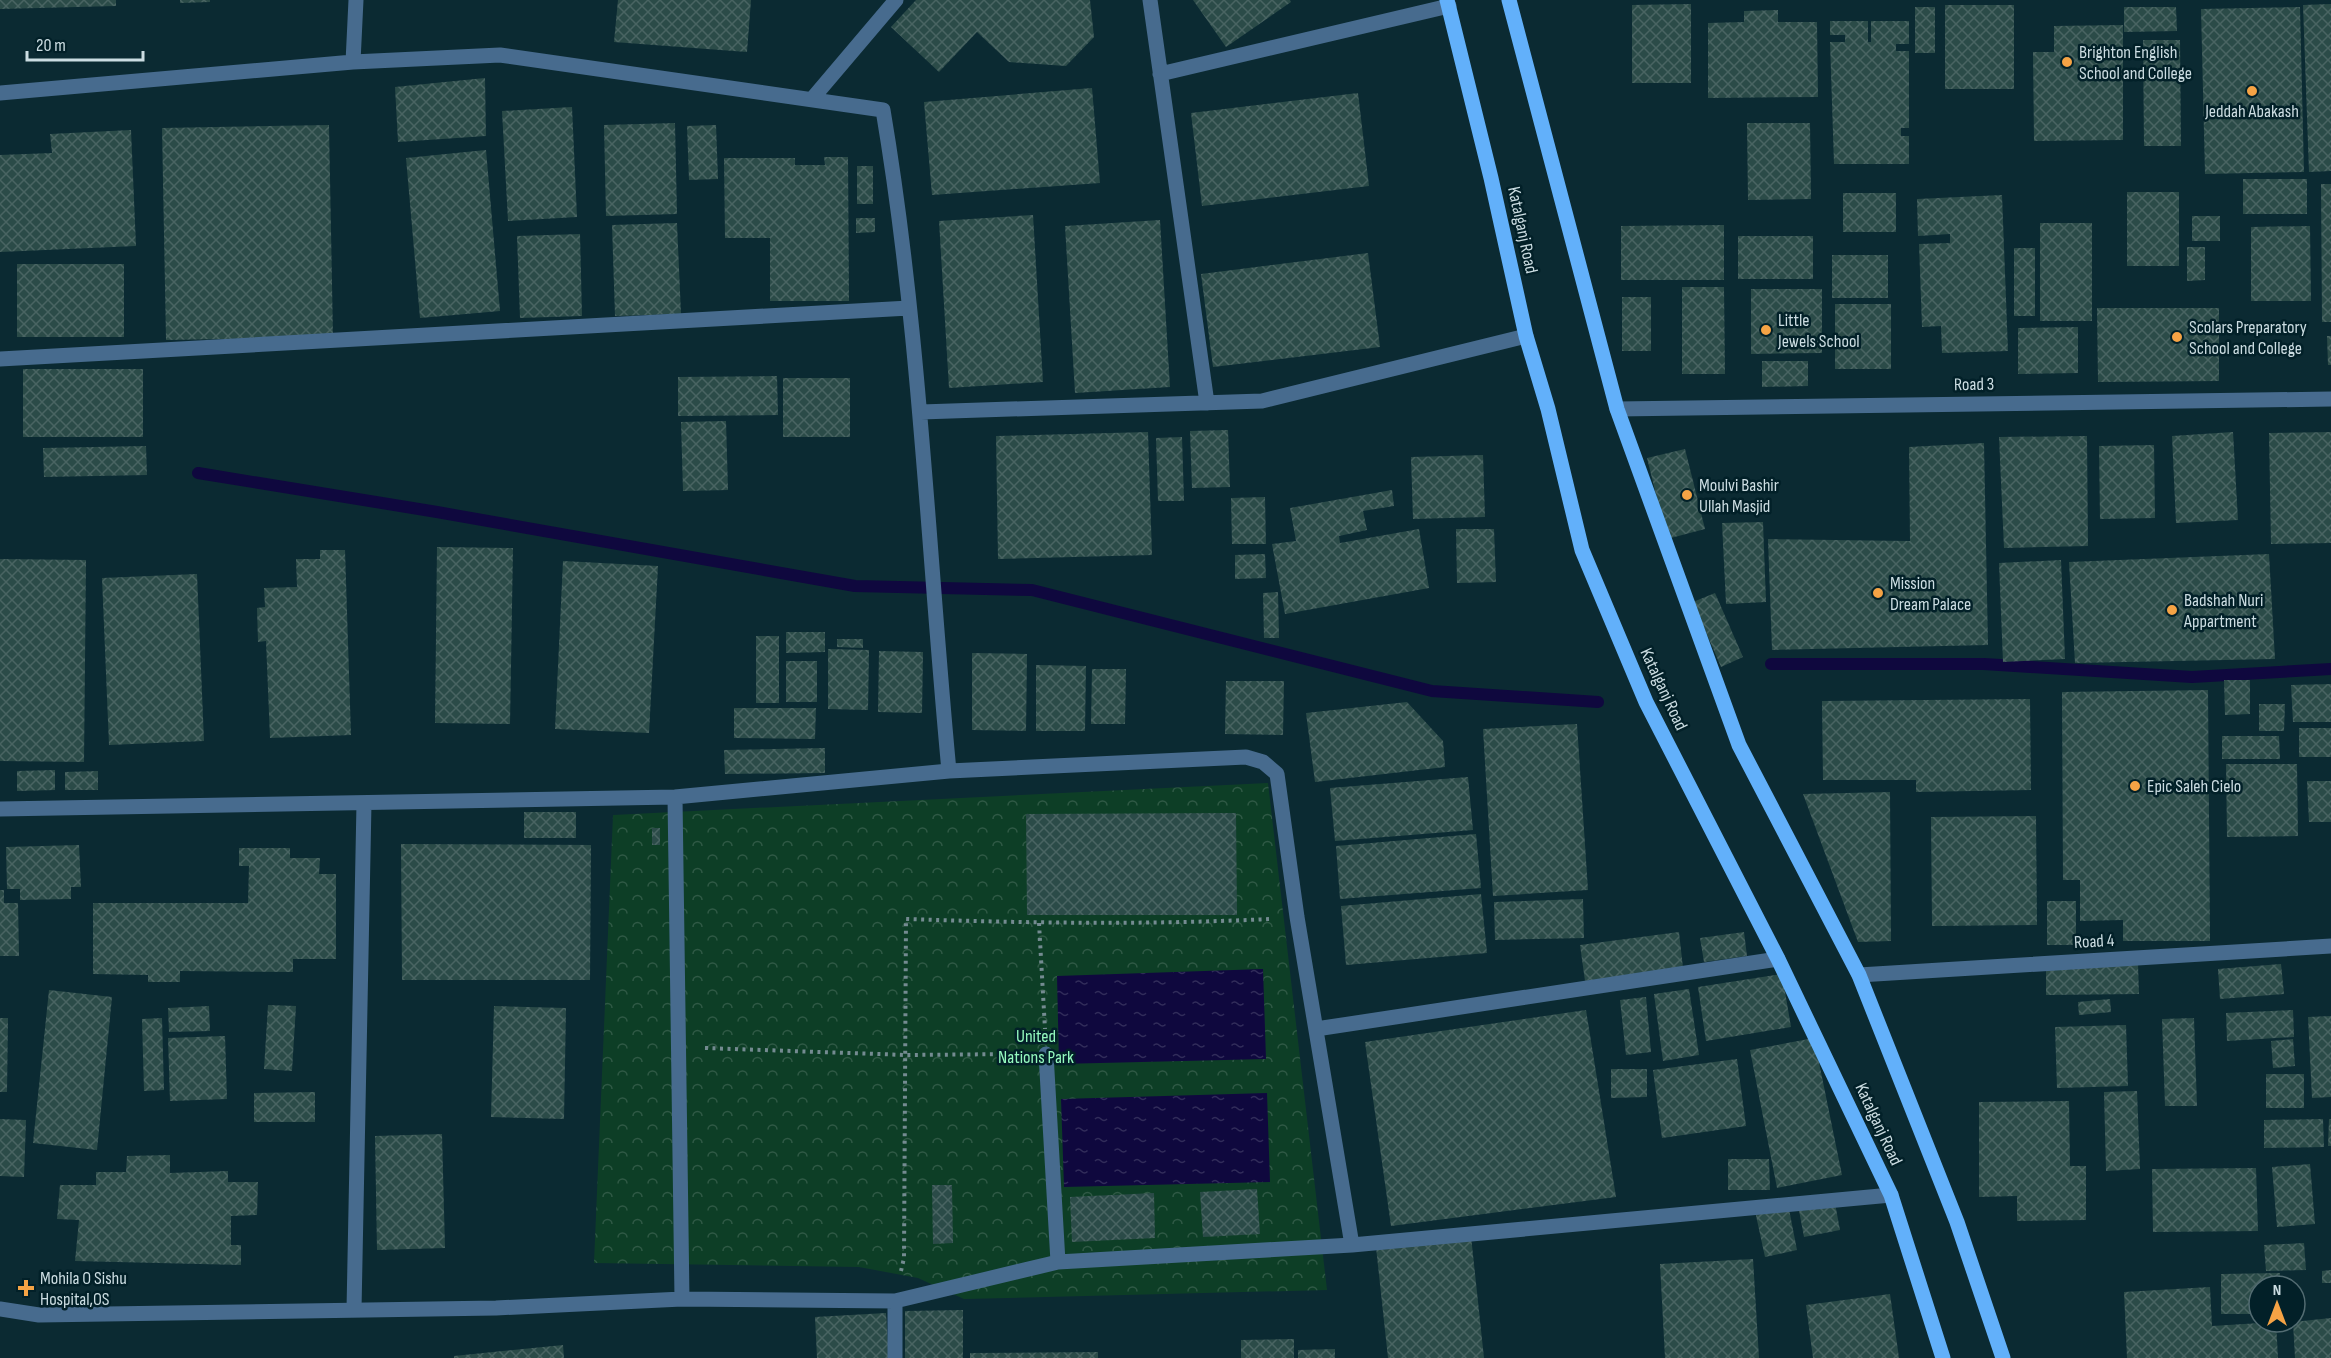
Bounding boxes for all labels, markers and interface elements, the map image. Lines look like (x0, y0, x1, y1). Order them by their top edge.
scale bar (27, 24, 142, 62)
text: 20 m (36, 35, 66, 56)
place label: Brighton English School and College (2079, 42, 2192, 84)
marker: Brighton English School and College (2060, 55, 2074, 69)
marker: Jeddah Abakash (2245, 84, 2259, 98)
place label: Jeddah Abakash (2204, 101, 2299, 122)
street label: Katalganj Road (1503, 185, 1542, 275)
place label: Little Jewels School (1777, 310, 1860, 352)
place label: Scolars Preparatory School and College (2189, 317, 2307, 359)
marker: Little Jewels School (1759, 323, 1773, 337)
marker: Scolars Preparatory School and College (2170, 330, 2184, 344)
street label: Road 3 (1954, 374, 1994, 395)
place label: Moulvi Bashir Ullah Masjid (1699, 475, 1779, 517)
marker: Moulvi Bashir Ullah Masjid (1680, 488, 1694, 502)
place label: Mission Dream Palace (1890, 573, 1971, 615)
marker: Mission Dream Palace (1871, 586, 1885, 600)
place label: Badshah Nuri Appartment (2183, 590, 2263, 632)
marker: Badshah Nuri Appartment (2165, 603, 2179, 617)
street label: Katalganj Road (1635, 645, 1692, 734)
place label: Epic Saleh Cielo (2147, 776, 2241, 797)
marker: Epic Saleh Cielo (2128, 779, 2142, 793)
street label: Road 4 (2073, 930, 2115, 953)
park label: United Nations Park (998, 1026, 1074, 1068)
street label: Katalganj Road (1850, 1080, 1907, 1169)
place label: Mohila O Sishu Hospital,OS (40, 1268, 127, 1310)
north arrow (2247, 1274, 2307, 1334)
marker: Mohila O Sishu Hospital,OS (17, 1279, 35, 1297)
text: N (2273, 1281, 2281, 1300)

